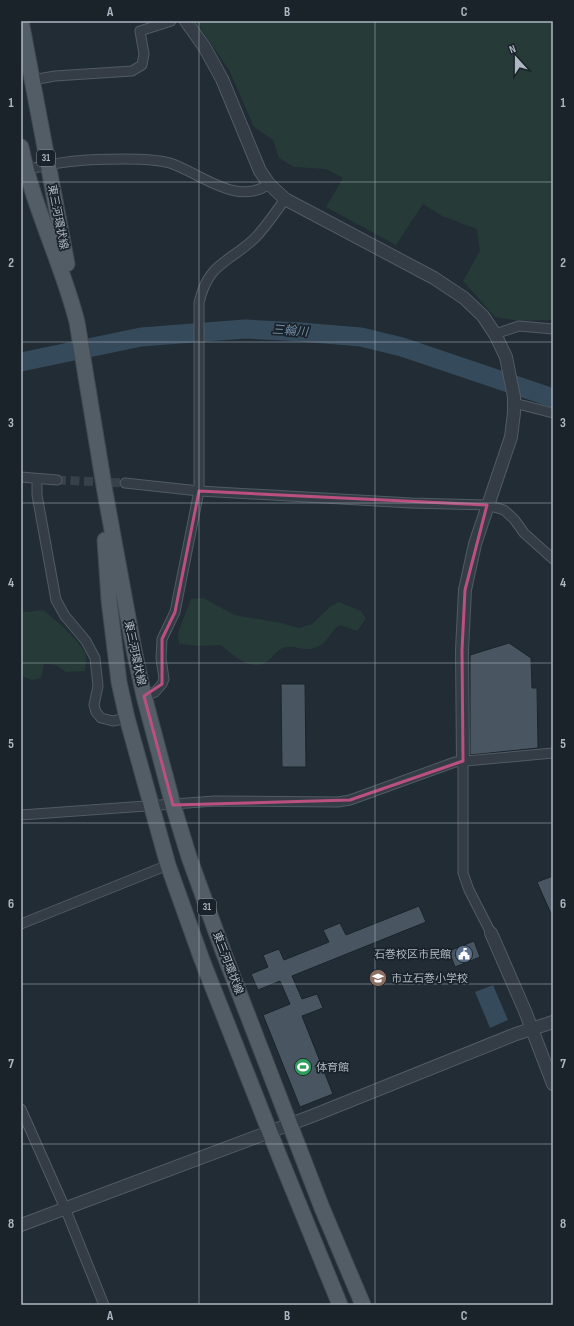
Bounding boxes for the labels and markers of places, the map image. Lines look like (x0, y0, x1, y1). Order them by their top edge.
public building icon: 石巻校区市民館 (454, 944, 474, 964)
place label: 石巻校区市民館 (374, 948, 451, 961)
school or university icon: 市立石巻小学校 (368, 968, 388, 988)
place label: 市立石巻小学校 (391, 972, 468, 985)
sports icon: 体育館 (293, 1057, 313, 1077)
place label: 体育館 (316, 1061, 349, 1074)

